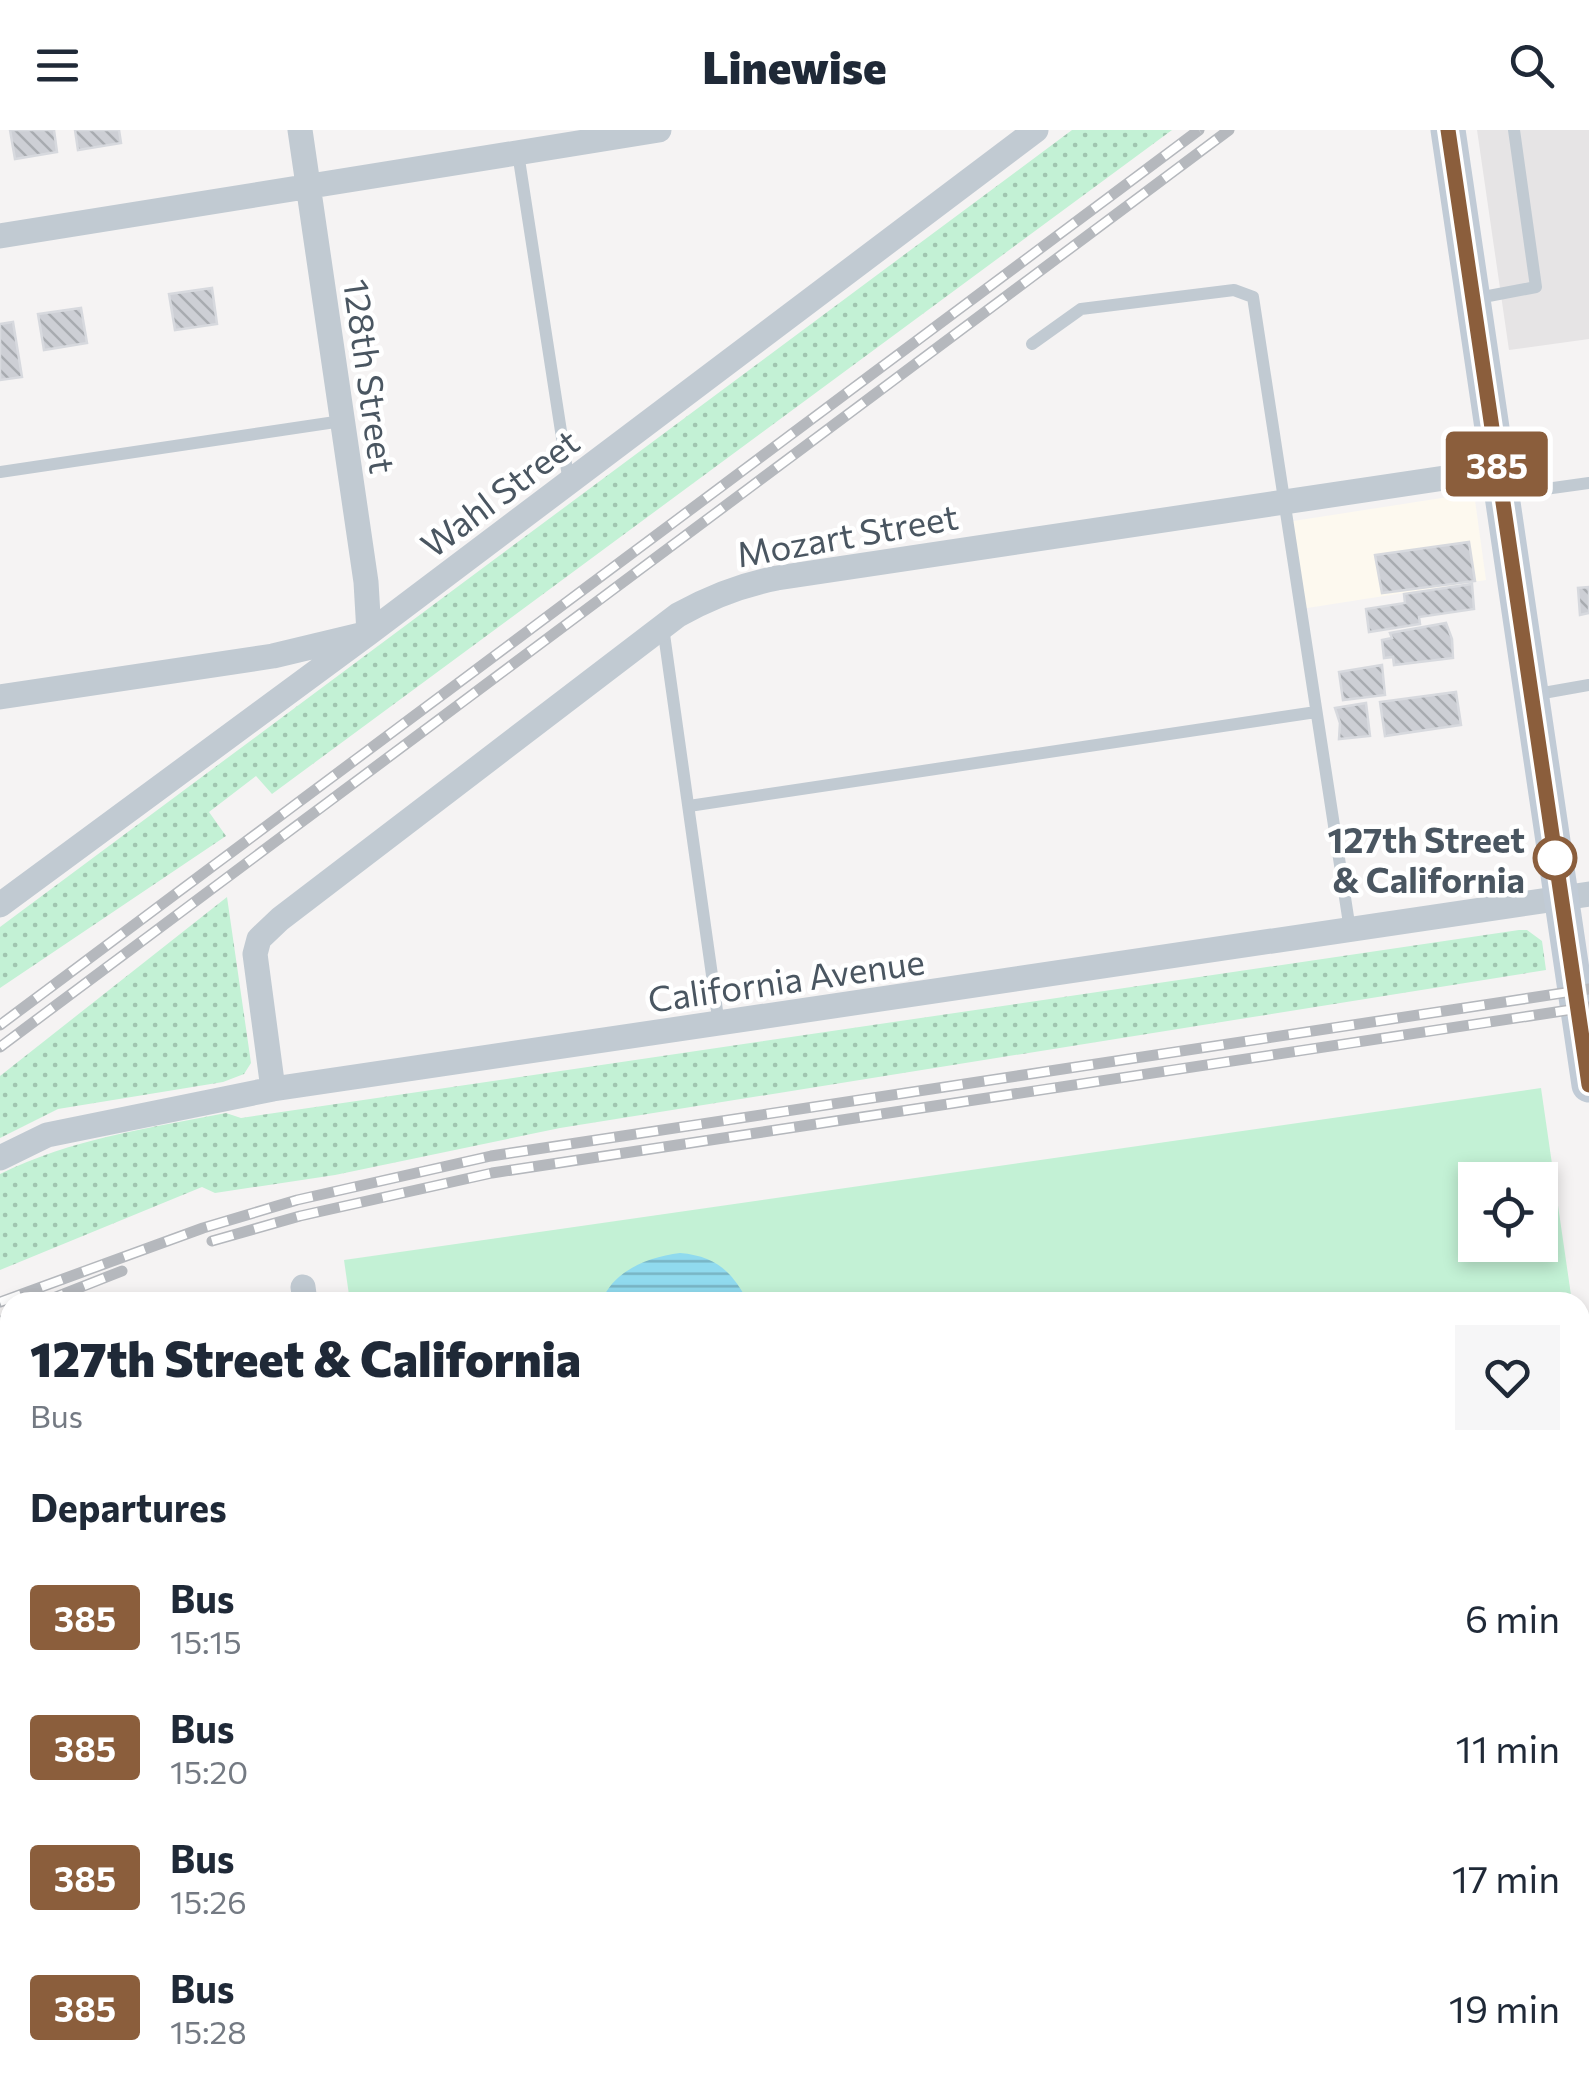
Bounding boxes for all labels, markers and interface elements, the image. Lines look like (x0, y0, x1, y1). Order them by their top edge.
icon: menu (30, 38, 85, 93)
text: Linewise (702, 38, 887, 93)
icon: search (1504, 38, 1559, 93)
street label: 128th Street (336, 276, 406, 476)
street label: Wahl Street (411, 419, 587, 565)
line badge: 385 (1440, 432, 1554, 496)
text: 385 (1466, 443, 1528, 486)
street label: Mozart Street (733, 493, 961, 575)
place label: 127th Street & California (1328, 817, 1525, 900)
marker: 127th Street & California (1534, 837, 1576, 879)
street label: California Avenue (645, 938, 927, 1020)
map controls (1458, 1162, 1558, 1262)
button: locate (1458, 1162, 1558, 1262)
button: heart (1455, 1325, 1560, 1430)
text: 127th Street & California (30, 1328, 581, 1387)
text: Bus (30, 1395, 83, 1435)
text: Departures (30, 1483, 227, 1530)
text: Bus (170, 1574, 235, 1621)
text: 6 min (1465, 1594, 1560, 1641)
text: 385 (54, 1596, 116, 1639)
text: 15:15 (170, 1621, 242, 1661)
text: Bus (170, 1704, 235, 1751)
text: 11 min (1456, 1724, 1560, 1771)
text: 385 (54, 1726, 116, 1769)
text: 15:20 (170, 1751, 248, 1791)
text: Bus (170, 1834, 235, 1881)
text: 17 min (1452, 1854, 1560, 1901)
text: 385 (54, 1856, 116, 1899)
text: 15:26 (170, 1881, 247, 1921)
text: Bus (170, 1964, 235, 2011)
text: 19 min (1449, 1984, 1560, 2031)
text: 385 (54, 1986, 116, 2029)
text: 15:28 (170, 2011, 247, 2051)

